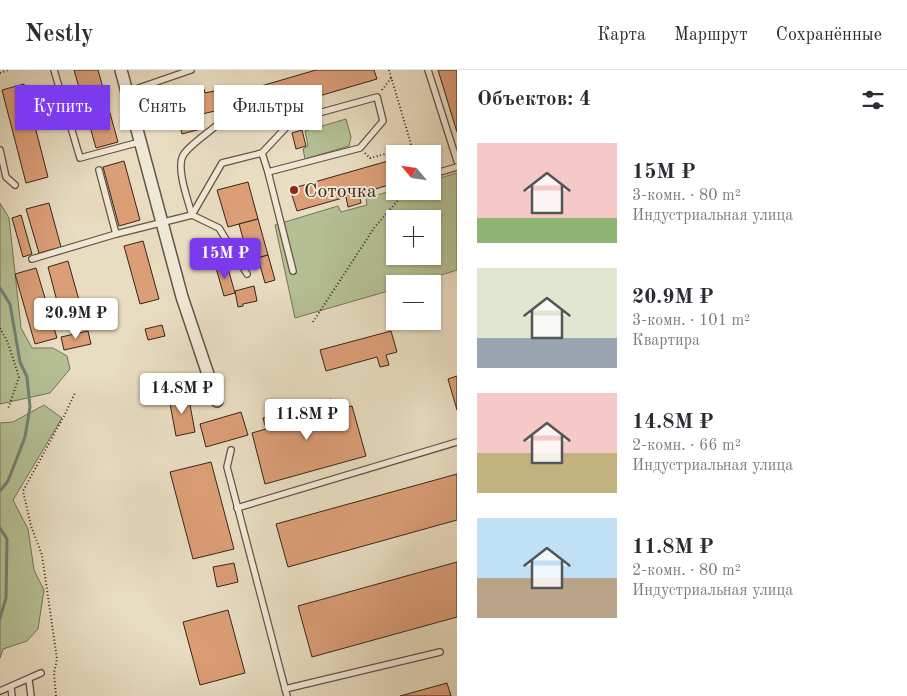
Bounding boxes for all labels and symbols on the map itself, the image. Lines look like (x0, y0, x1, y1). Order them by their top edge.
north arrow (386, 145, 441, 200)
place label: Соточка (304, 182, 377, 202)
marker: Соточка (288, 184, 300, 196)
pin: 15M ₽ (190, 238, 260, 280)
pin: 20.9M ₽ (30, 298, 122, 340)
pin: 14.8M ₽ (136, 372, 228, 415)
pin: 11.8M ₽ (261, 398, 353, 441)

